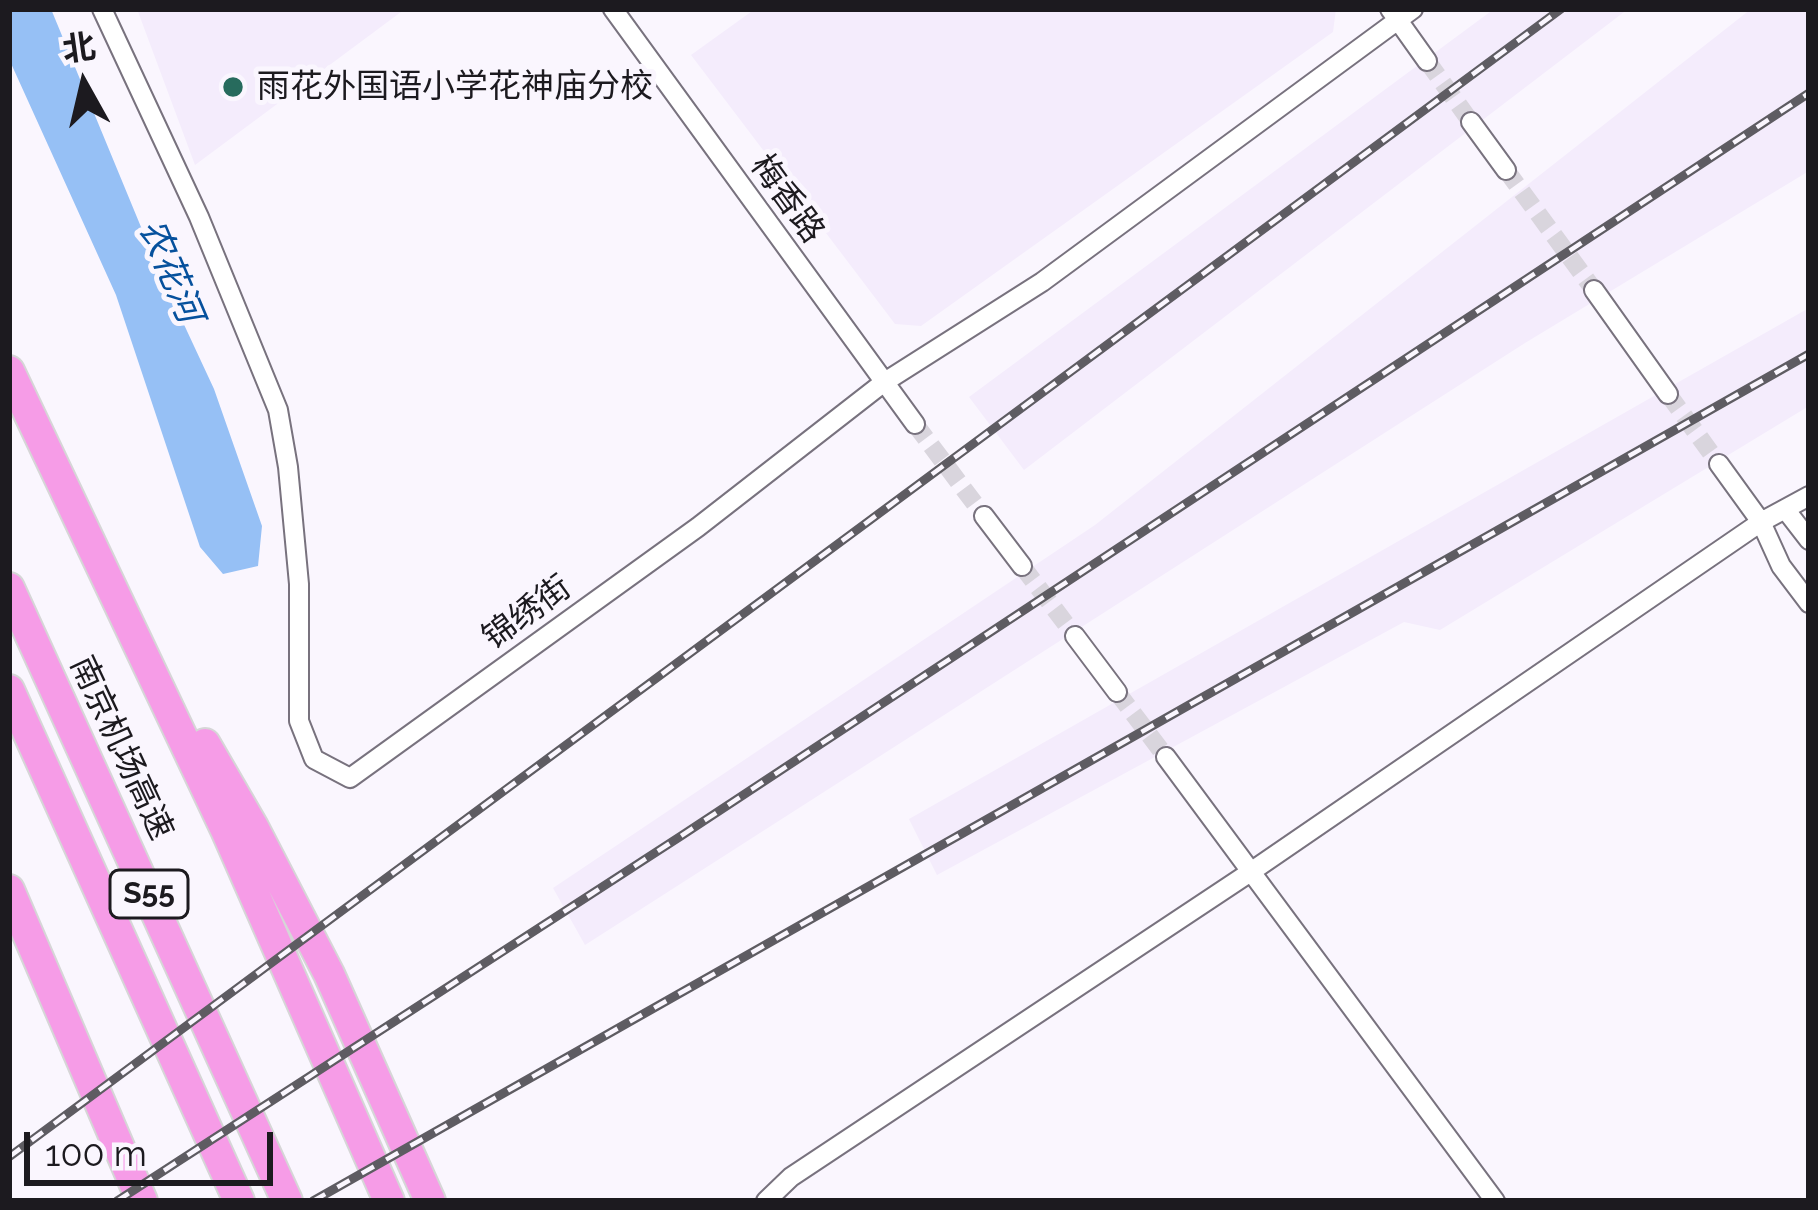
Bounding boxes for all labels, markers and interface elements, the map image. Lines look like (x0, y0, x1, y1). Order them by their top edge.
north arrow (24, 24, 144, 144)
text: 北 (60, 26, 98, 69)
place label: 雨花外国语小学花神庙分校 (257, 67, 653, 107)
marker: 雨花外国语小学花神庙分校 (220, 74, 246, 100)
street label: 梅香路 (742, 147, 832, 251)
water label: 农花河 (129, 213, 211, 329)
street label: 锦绣街 (475, 568, 579, 658)
street label: 南京机场高速 (61, 650, 181, 846)
road number: S55 (110, 870, 188, 918)
scale bar (30, 1108, 279, 1182)
text: 100 m (45, 1132, 147, 1174)

